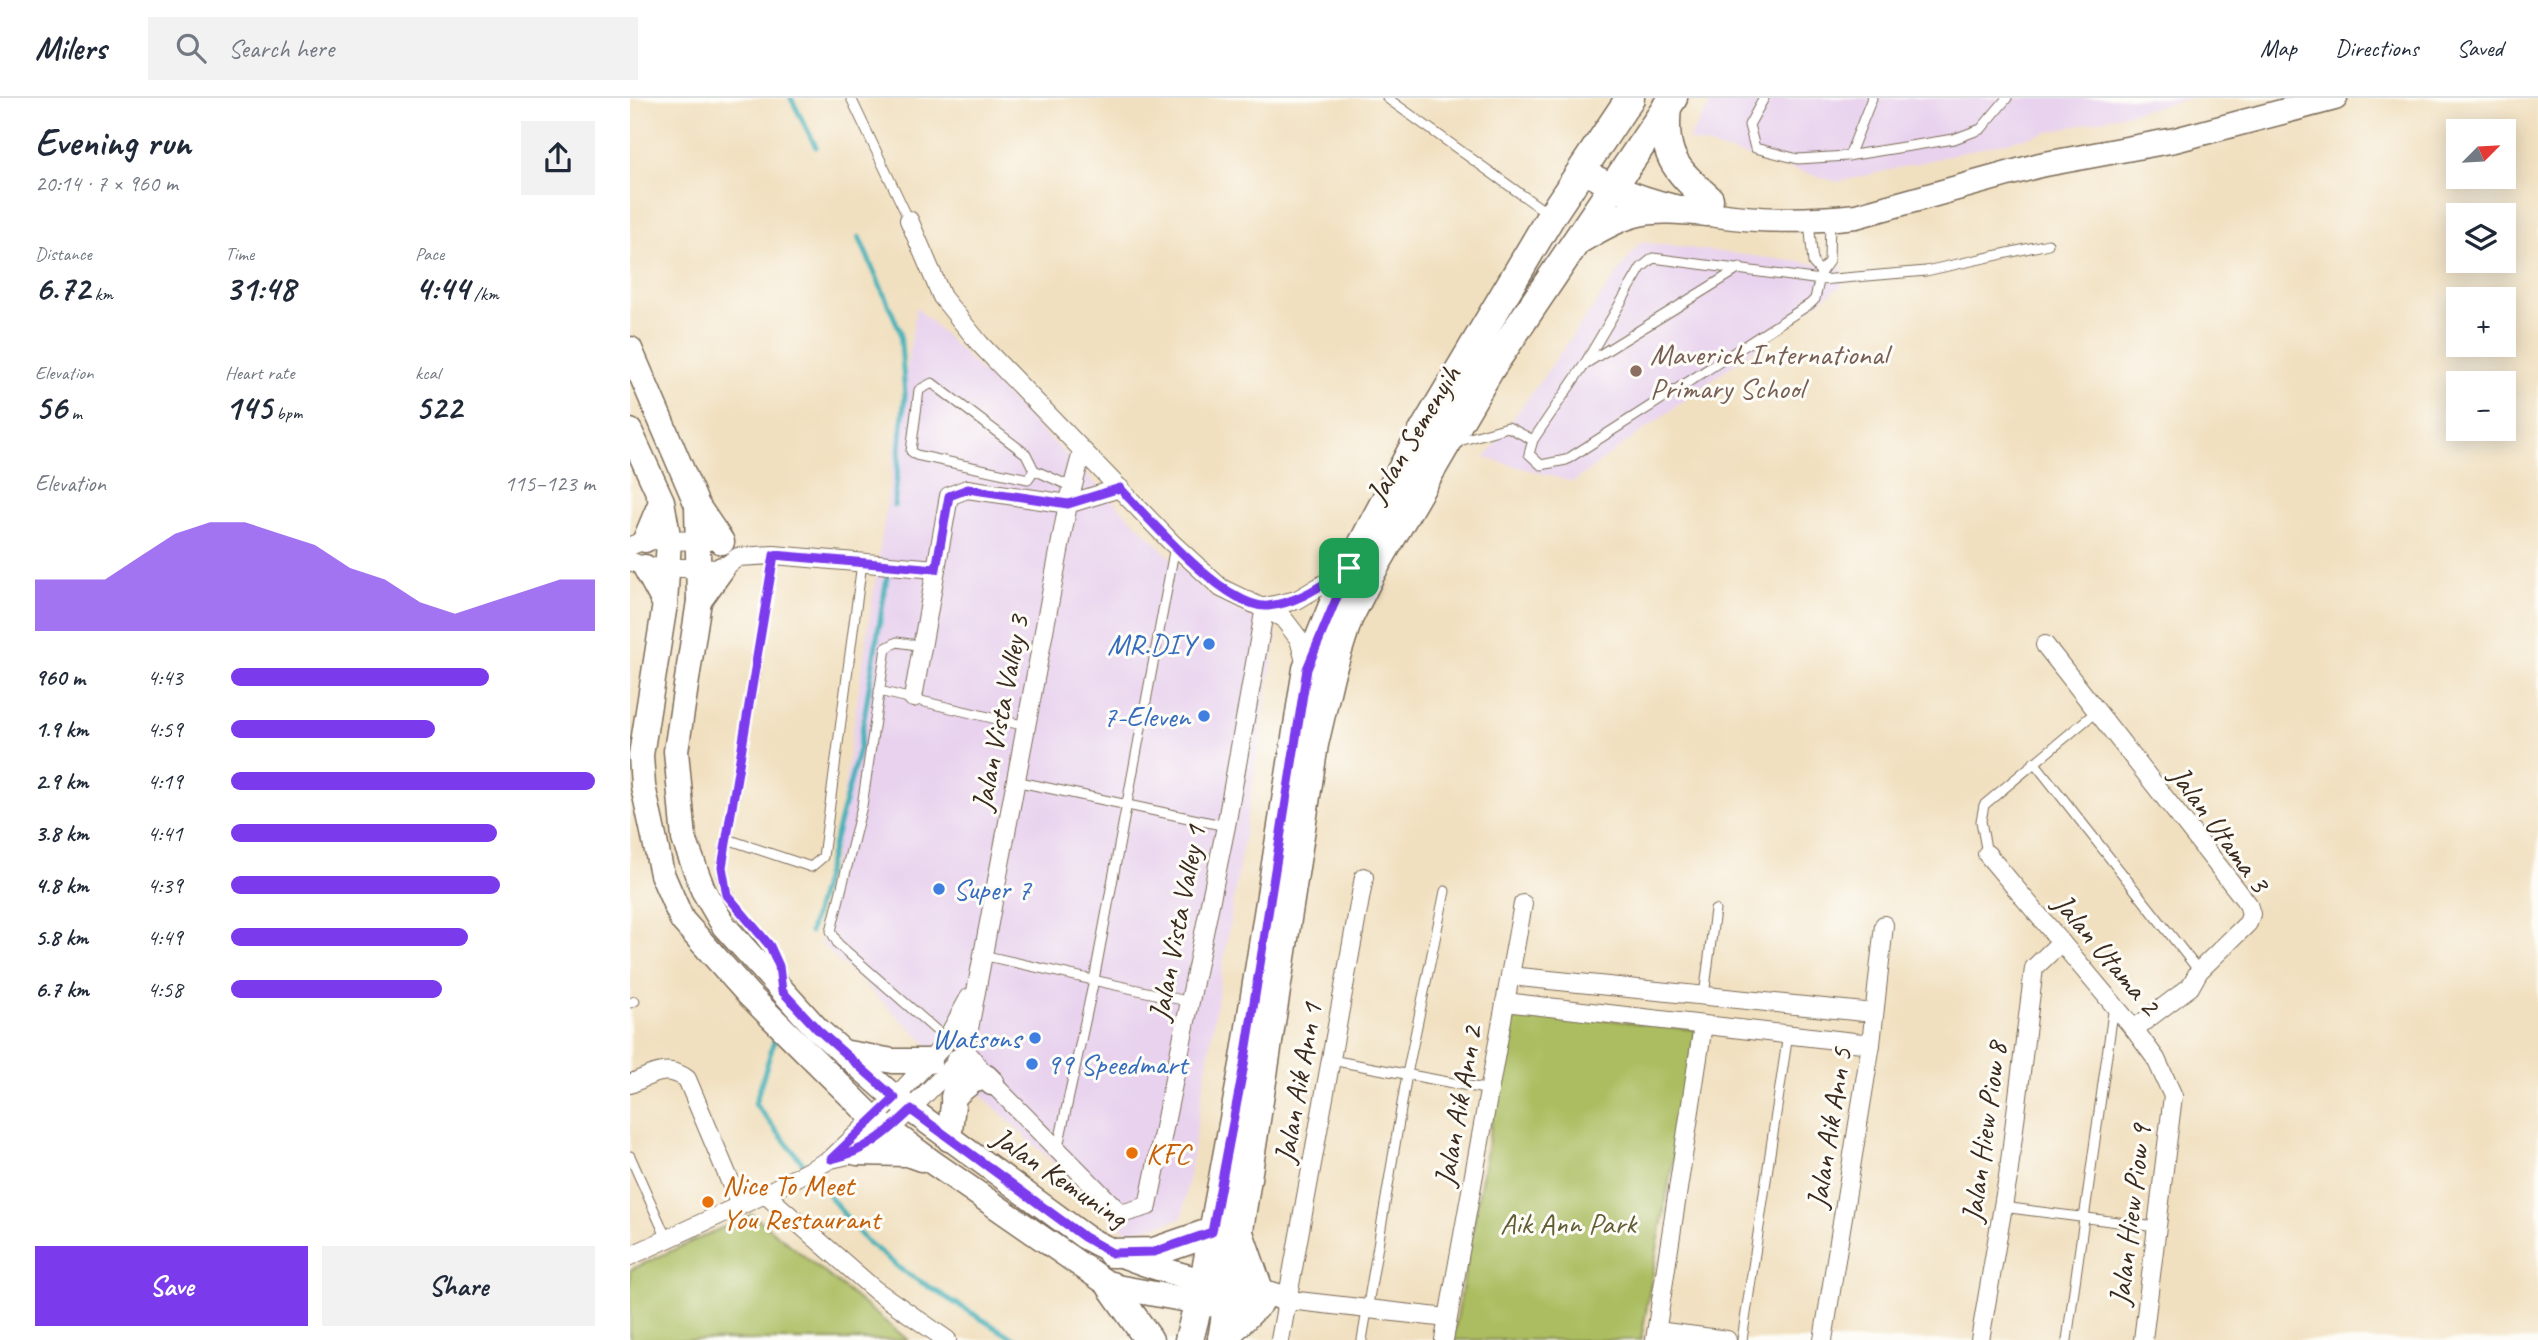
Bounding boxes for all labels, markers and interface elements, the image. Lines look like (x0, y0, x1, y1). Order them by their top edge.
search box (148, 17, 638, 80)
text: Milers (35, 27, 106, 69)
icon: search (172, 29, 210, 67)
text: Search here (228, 32, 334, 65)
text: Map (2260, 33, 2297, 63)
text: Directions (2335, 33, 2418, 63)
text: Saved (2456, 33, 2503, 63)
text: Evening run (35, 119, 191, 166)
north arrow (2446, 119, 2516, 189)
map controls (2446, 119, 2516, 441)
button: share (521, 121, 595, 195)
text: 20:14 · 7 × 960 m (35, 169, 178, 198)
button: layers (2446, 203, 2516, 273)
text: Distance (35, 242, 92, 266)
text: Time (225, 242, 254, 266)
text: Pace (415, 242, 444, 266)
text: 6.72 (35, 266, 90, 311)
text: 31:48 (225, 266, 295, 311)
text: 4:44 (415, 266, 469, 311)
text: km (90, 282, 113, 306)
text: /km (469, 282, 499, 306)
button: + (2446, 287, 2516, 357)
place label: Maverick International Primary School (1650, 335, 1893, 407)
street label: Jalan Semenyih (1356, 358, 1469, 511)
text: Elevation (35, 361, 93, 385)
text: Heart rate (225, 361, 294, 385)
text: kcal (415, 361, 440, 385)
marker: Maverick International Primary School (1628, 363, 1644, 379)
button: − (2446, 371, 2516, 441)
text: 56 (35, 385, 67, 430)
text: 145 (225, 385, 272, 430)
text: 522 (415, 385, 462, 430)
text: m (67, 401, 82, 425)
text: bpm (272, 401, 302, 425)
text: Elevation (35, 469, 106, 498)
text: 115–123 m (504, 469, 595, 498)
pin (1319, 538, 1379, 598)
icon: arrive (1330, 549, 1368, 587)
street label: Jalan Vista Valley 3 (962, 610, 1038, 816)
place label: MR.DIY (1107, 625, 1200, 663)
marker: MR.DIY (1201, 636, 1217, 652)
text: 960 m (35, 663, 85, 692)
text: 4:43 (147, 663, 183, 692)
place label: 7-Eleven (1103, 697, 1191, 735)
marker: 7-Eleven (1196, 708, 1212, 724)
text: 1.9 km (35, 715, 88, 744)
text: 4:59 (147, 715, 183, 744)
street label: Jalan Utama 3 (2160, 757, 2280, 902)
text: 2.9 km (35, 767, 88, 796)
text: 4:19 (147, 767, 183, 796)
text: 3.8 km (35, 819, 89, 848)
text: 4:41 (147, 819, 183, 848)
street label: Jalan Vista Valley 1 (1139, 821, 1215, 1026)
place label: Super 7 (953, 870, 1032, 908)
text: 4.8 km (35, 871, 89, 900)
text: 4:39 (147, 871, 183, 900)
marker: Super 7 (931, 881, 947, 897)
street label: Jalan Utama 2 (2044, 884, 2170, 1025)
text: 5.8 km (35, 923, 88, 952)
text: 4:49 (147, 923, 183, 952)
text: 6.7 km (35, 975, 89, 1004)
text: 4:58 (147, 975, 183, 1004)
street label: Jalan Aik Ann 1 (1265, 999, 1331, 1168)
place label: Watsons (932, 1019, 1024, 1057)
street label: Jalan Aik Ann 2 (1425, 1021, 1491, 1191)
marker: Watsons (1027, 1030, 1043, 1046)
street label: Jalan Hiew Piow 8 (1952, 1037, 2016, 1227)
street label: Jalan Aik Ann 5 (1797, 1044, 1861, 1213)
place label: 99 Speedmart (1046, 1045, 1190, 1083)
marker: 99 Speedmart (1024, 1056, 1040, 1072)
street label: Jalan Kemuning (984, 1117, 1137, 1237)
street label: Jalan Hiew Piow 9 (2100, 1120, 2160, 1309)
place label: KFC (1146, 1134, 1193, 1172)
marker: KFC (1124, 1145, 1140, 1161)
place label: Nice To Meet You Restaurant (722, 1166, 883, 1238)
marker: Nice To Meet You Restaurant (700, 1194, 716, 1210)
park label: Aik Ann Park (1500, 1204, 1638, 1242)
button: Save (35, 1246, 308, 1326)
button: Share (322, 1246, 595, 1326)

